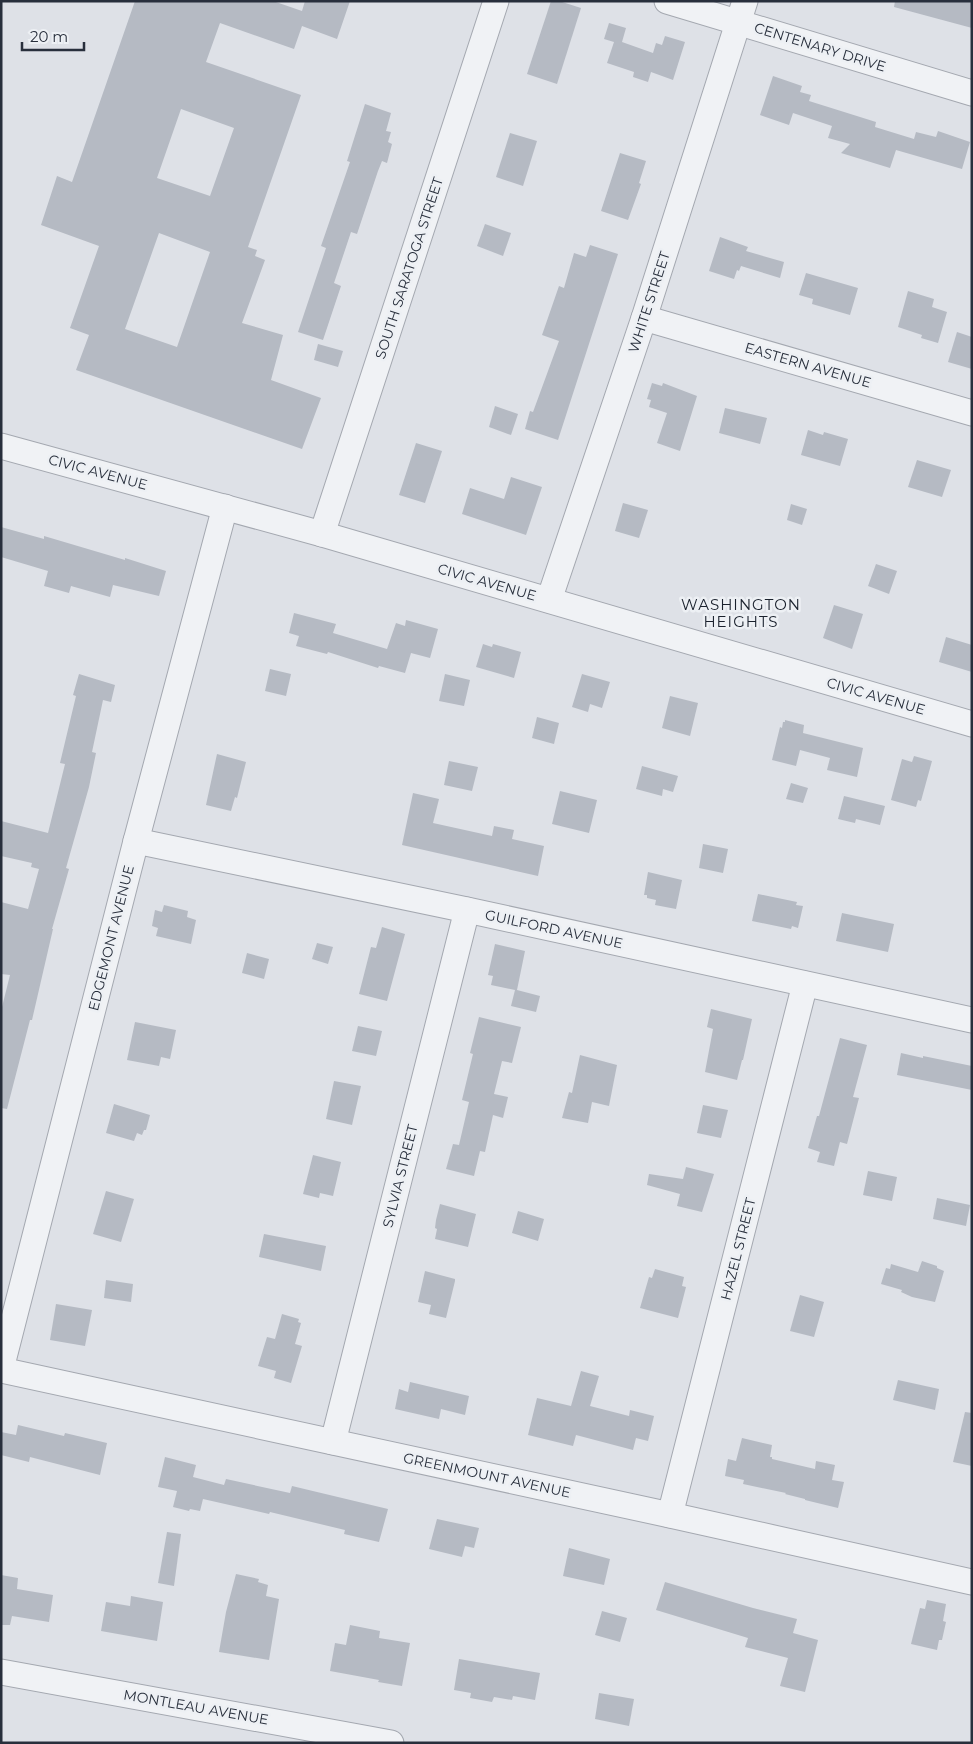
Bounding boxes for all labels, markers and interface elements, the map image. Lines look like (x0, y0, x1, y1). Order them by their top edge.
street label: CENTENARY DRIVE (752, 18, 888, 76)
scale bar (22, 20, 85, 52)
text: 20 m (30, 27, 68, 46)
street label: SOUTH SARATOGA STREET (371, 175, 447, 361)
street label: WHITE STREET (624, 249, 674, 355)
street label: EASTERN AVENUE (743, 338, 873, 392)
street label: CIVIC AVENUE (47, 450, 149, 494)
street label: CIVIC AVENUE (436, 559, 538, 605)
district label: WASHINGTON HEIGHTS (681, 595, 801, 631)
street label: CIVIC AVENUE (825, 673, 927, 719)
street label: EDGEMONT AVENUE (84, 863, 138, 1013)
street label: GUILFORD AVENUE (483, 906, 625, 952)
street label: SYLVIA STREET (379, 1123, 421, 1229)
street label: HAZEL STREET (717, 1196, 759, 1302)
street label: GREENMOUNT AVENUE (402, 1448, 572, 1502)
street label: MONTLEAU AVENUE (122, 1685, 270, 1729)

